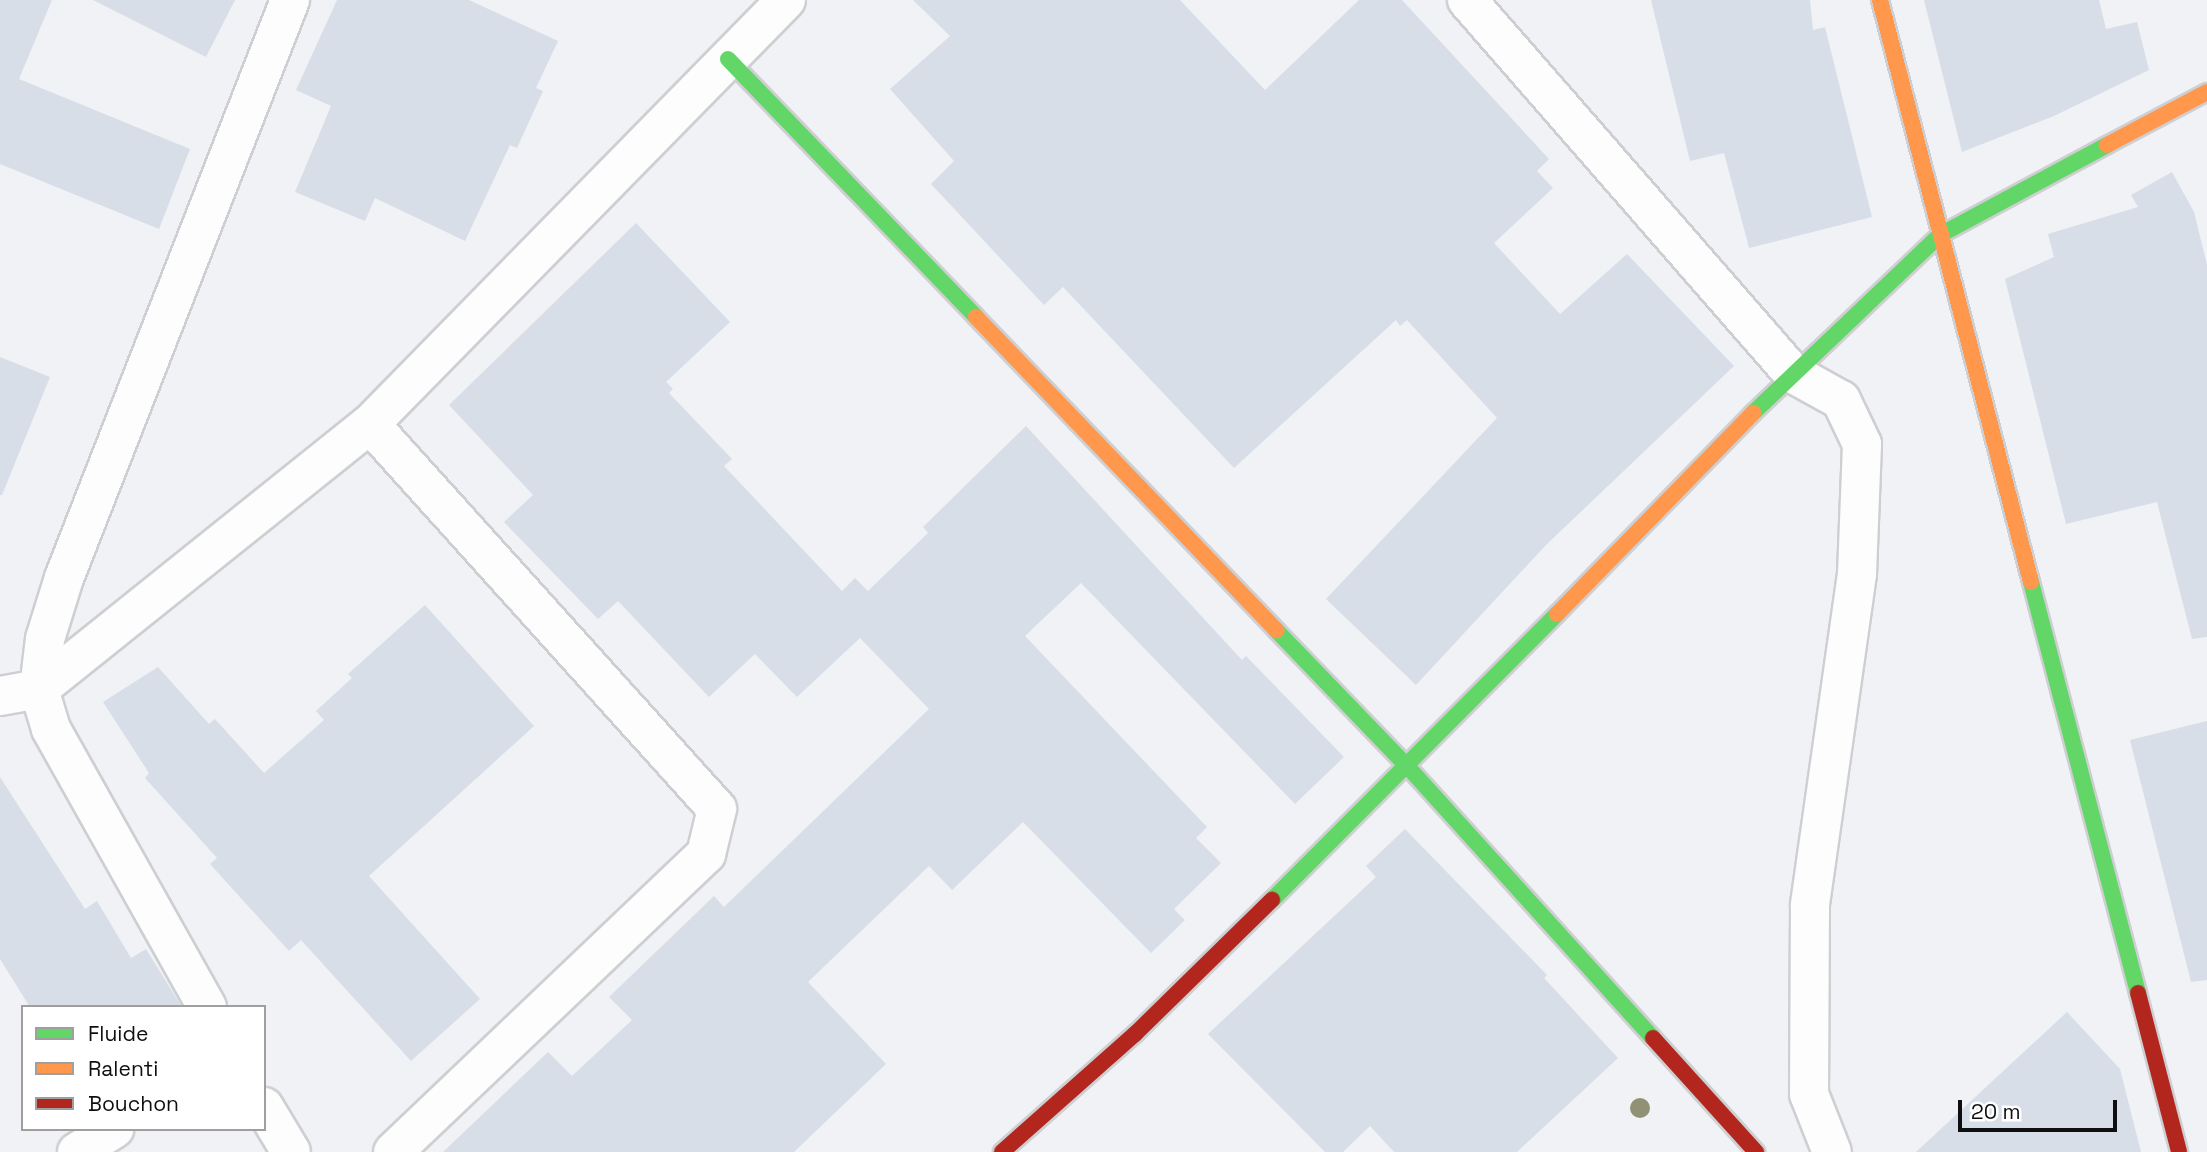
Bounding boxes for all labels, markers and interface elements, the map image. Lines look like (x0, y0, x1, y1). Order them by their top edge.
legend (21, 1005, 266, 1131)
text: Fluide (88, 1020, 148, 1047)
text: Ralenti (88, 1055, 158, 1082)
scale bar (1962, 1086, 2121, 1130)
text: Bouchon (88, 1090, 179, 1117)
text: 20 m (1971, 1098, 2021, 1125)

